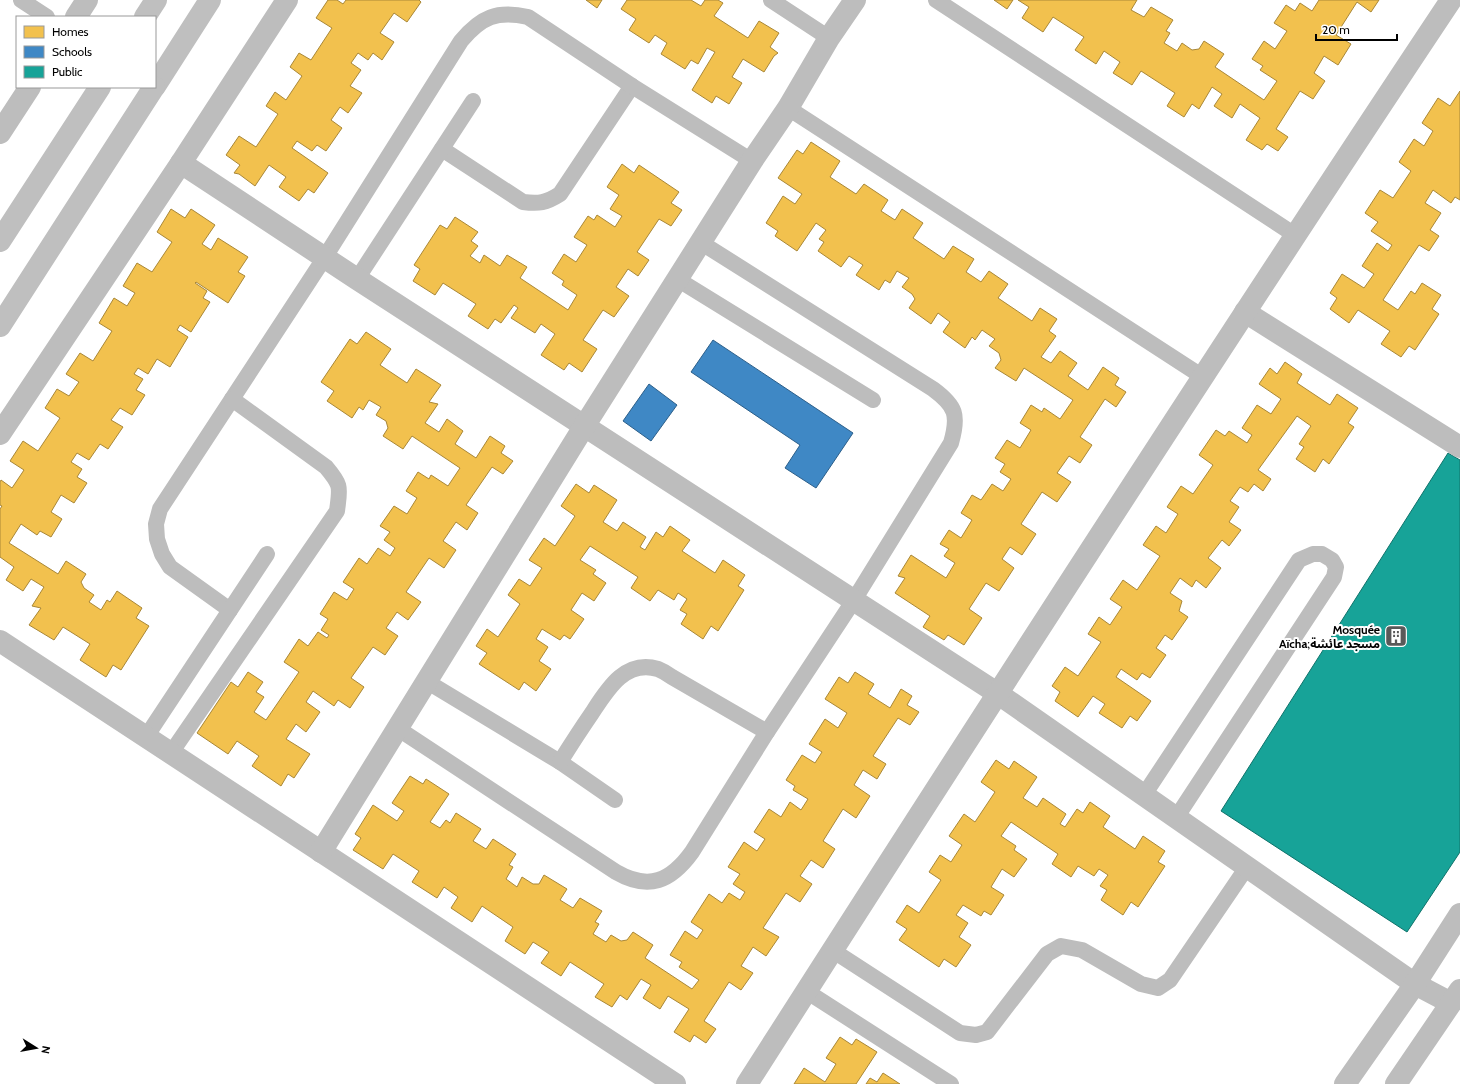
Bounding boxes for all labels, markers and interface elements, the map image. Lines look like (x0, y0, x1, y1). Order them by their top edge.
legend (16, 16, 156, 88)
scale bar (1316, 16, 1397, 42)
text: 20 m (1322, 22, 1350, 37)
text: Homes (52, 24, 89, 39)
text: Schools (52, 44, 92, 59)
text: Public (52, 64, 83, 79)
place label: Mosquée Aïcha;مسجد عائشة (1279, 622, 1380, 651)
building icon: Mosquée Aïcha;مسجد عائشة (1383, 623, 1409, 649)
north arrow (16, 1028, 56, 1068)
text: N (38, 1045, 53, 1055)

